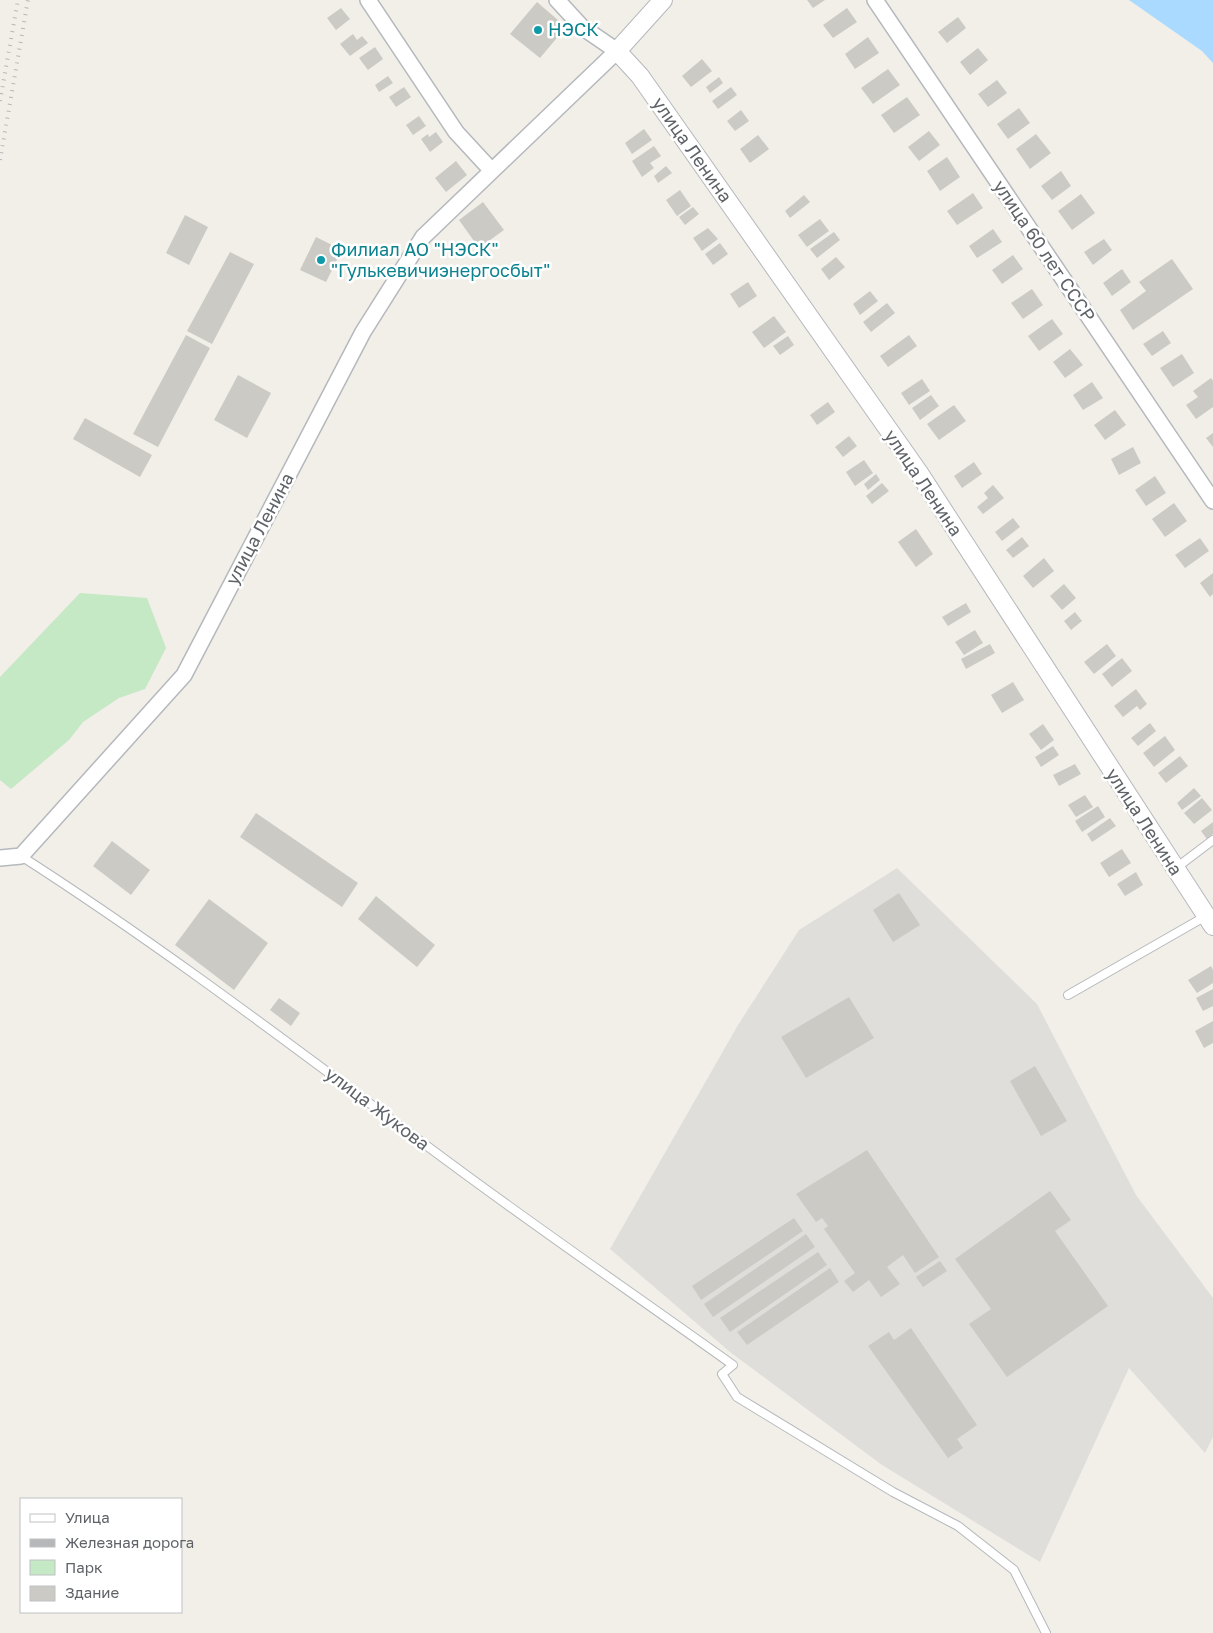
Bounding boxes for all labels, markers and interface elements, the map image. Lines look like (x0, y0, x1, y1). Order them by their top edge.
place label: НЭСК (548, 18, 599, 40)
marker: НЭСК (532, 24, 544, 36)
street label: улица Ленина (648, 92, 737, 206)
street label: улица 60 лет СССР (989, 175, 1100, 326)
place label: Филиал АО "НЭСК" "Гулькевичиэнергосбыт" (331, 238, 550, 281)
marker: Филиал АО "НЭСК" "Гулькевичиэнергосбыт" (315, 254, 327, 266)
street label: улица Ленина (880, 425, 968, 540)
street label: улица Ленина (220, 469, 298, 588)
street label: улица Ленина (1102, 764, 1188, 879)
street label: улица Жукова (321, 1062, 434, 1155)
legend (20, 1498, 182, 1613)
text: Улица (65, 1508, 110, 1526)
text: Железная дорога (65, 1533, 194, 1551)
text: Парк (65, 1558, 103, 1576)
text: Здание (65, 1583, 119, 1601)

